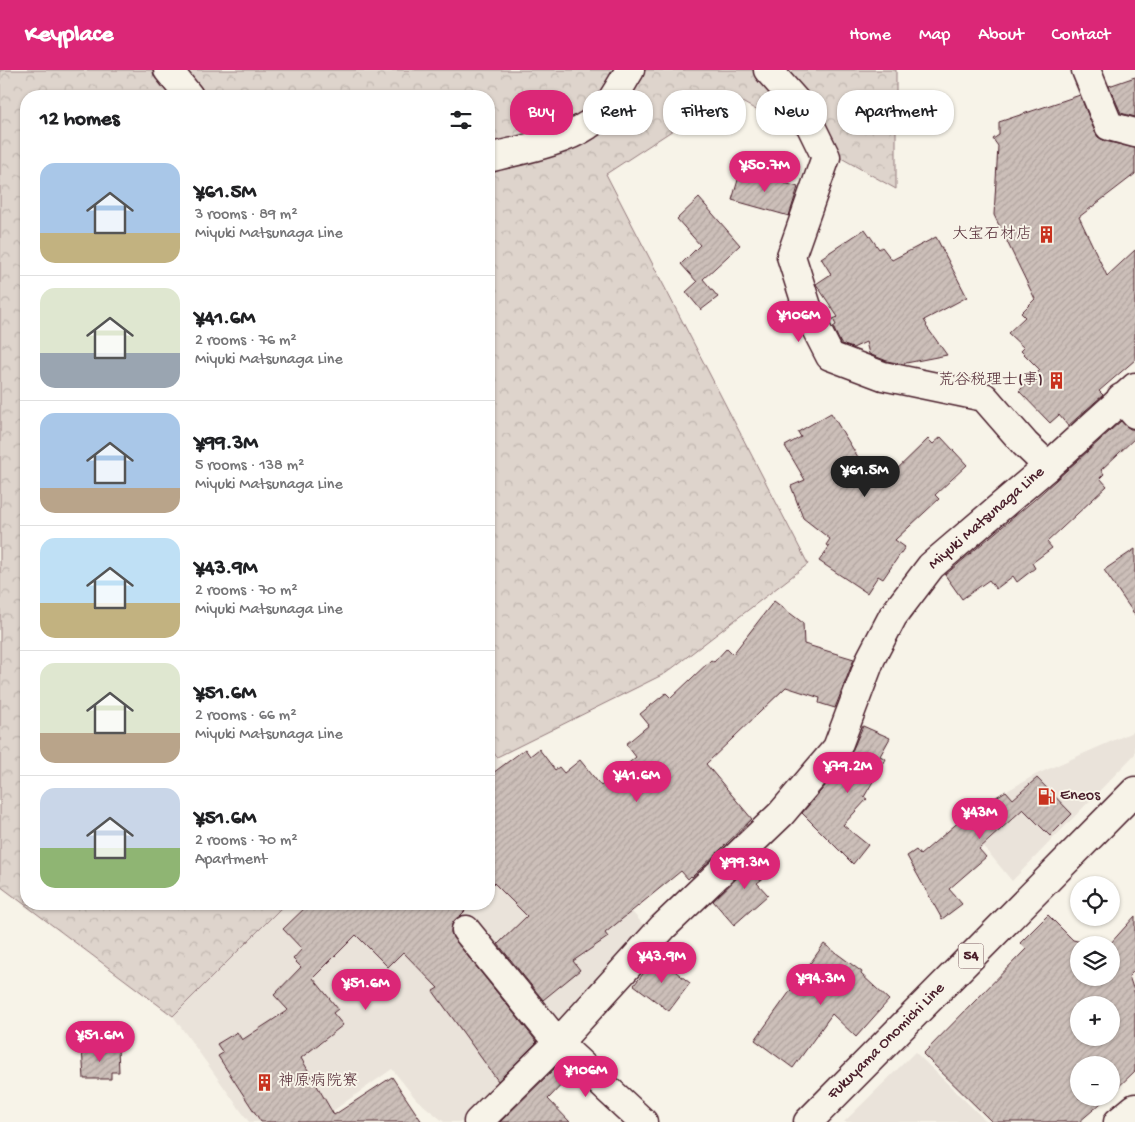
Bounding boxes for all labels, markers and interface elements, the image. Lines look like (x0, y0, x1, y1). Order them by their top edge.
text: Keyplace (25, 21, 113, 50)
text: Home (849, 25, 891, 46)
text: Map (919, 25, 950, 46)
text: About (978, 25, 1024, 46)
text: Contact (1052, 25, 1110, 46)
chip: Buy (510, 90, 573, 135)
chip: Rent (583, 90, 653, 135)
chip: Filters (663, 90, 746, 135)
chip: New (756, 90, 827, 135)
chip: Apartment (837, 90, 954, 135)
icon: filters (447, 106, 475, 134)
text: 12 homes (40, 108, 119, 133)
pin: ¥50.7M (724, 150, 806, 193)
text: ¥50.7M (740, 157, 790, 176)
text: ¥61.5M (195, 181, 256, 206)
icon: home (80, 183, 140, 243)
text: 3 rooms · 89 m² (195, 206, 297, 225)
text: Miyuki Matsunaga Line (195, 225, 343, 244)
place label: 大宝石材店 (952, 225, 1032, 245)
building icon: 大宝石材店 (1036, 225, 1056, 245)
pin: ¥106M (764, 300, 834, 343)
text: ¥41.6M (195, 307, 255, 332)
text: ¥106M (778, 307, 820, 326)
icon: home (80, 308, 140, 368)
text: 2 rooms · 76 m² (195, 332, 297, 351)
text: Miyuki Matsunaga Line (195, 351, 343, 370)
place label: 荒谷税理士(事) (938, 370, 1043, 391)
building icon: 荒谷税理士(事) (1047, 371, 1067, 391)
text: ¥99.3M (195, 432, 258, 457)
icon: home (80, 433, 140, 493)
pin: ¥61.5M (824, 456, 906, 498)
text: 5 rooms · 138 m² (195, 457, 304, 476)
text: ¥61.5M (842, 462, 888, 481)
street label: Miyuki Matsunaga Line (925, 463, 1050, 575)
text: Miyuki Matsunaga Line (195, 476, 343, 495)
text: ¥43.9M (195, 557, 257, 582)
icon: home (80, 558, 140, 618)
text: 2 rooms · 70 m² (195, 582, 298, 601)
text: Miyuki Matsunaga Line (195, 601, 343, 620)
text: ¥51.6M (195, 682, 256, 707)
icon: home (80, 683, 140, 743)
text: 2 rooms · 66 m² (195, 707, 296, 726)
text: Miyuki Matsunaga Line (195, 726, 343, 745)
pin: ¥79.2M (807, 752, 889, 794)
text: ¥79.2M (824, 758, 872, 777)
pin: ¥41.6M (596, 760, 678, 803)
text: ¥41.6M (614, 767, 660, 786)
fuel station icon: Eneos (1036, 786, 1056, 806)
place label: Eneos (1060, 787, 1101, 806)
pin: ¥43M (950, 798, 1010, 840)
text: ¥43M (963, 804, 997, 823)
text: ¥51.6M (195, 807, 256, 832)
icon: home (80, 808, 140, 868)
text: 2 rooms · 70 m² (195, 832, 298, 851)
pin: ¥99.3M (704, 848, 786, 890)
text: Apartment (195, 851, 267, 870)
text: ¥99.3M (721, 854, 769, 873)
map controls (1070, 876, 1120, 1106)
button: locate (1070, 876, 1120, 926)
button: layers (1070, 936, 1120, 986)
pin: ¥43.9M (621, 942, 703, 984)
road number: 54 (958, 944, 984, 968)
text: ¥43.9M (638, 948, 686, 967)
pin: ¥94.3M (780, 964, 862, 1006)
pin: ¥51.6M (325, 968, 407, 1011)
text: ¥94.3M (797, 970, 845, 989)
text: ¥51.6M (343, 975, 389, 994)
street label: Fukuyama Onomichi Line (824, 979, 950, 1105)
button: + (1070, 996, 1120, 1046)
pin: ¥51.6M (59, 1020, 141, 1063)
text: ¥51.6M (77, 1027, 123, 1046)
pin: ¥106M (551, 1056, 621, 1098)
button: − (1070, 1056, 1120, 1106)
text: ¥106M (565, 1062, 607, 1081)
building icon: 神原病院寮 (254, 1072, 274, 1092)
place label: 神原病院寮 (278, 1072, 358, 1092)

